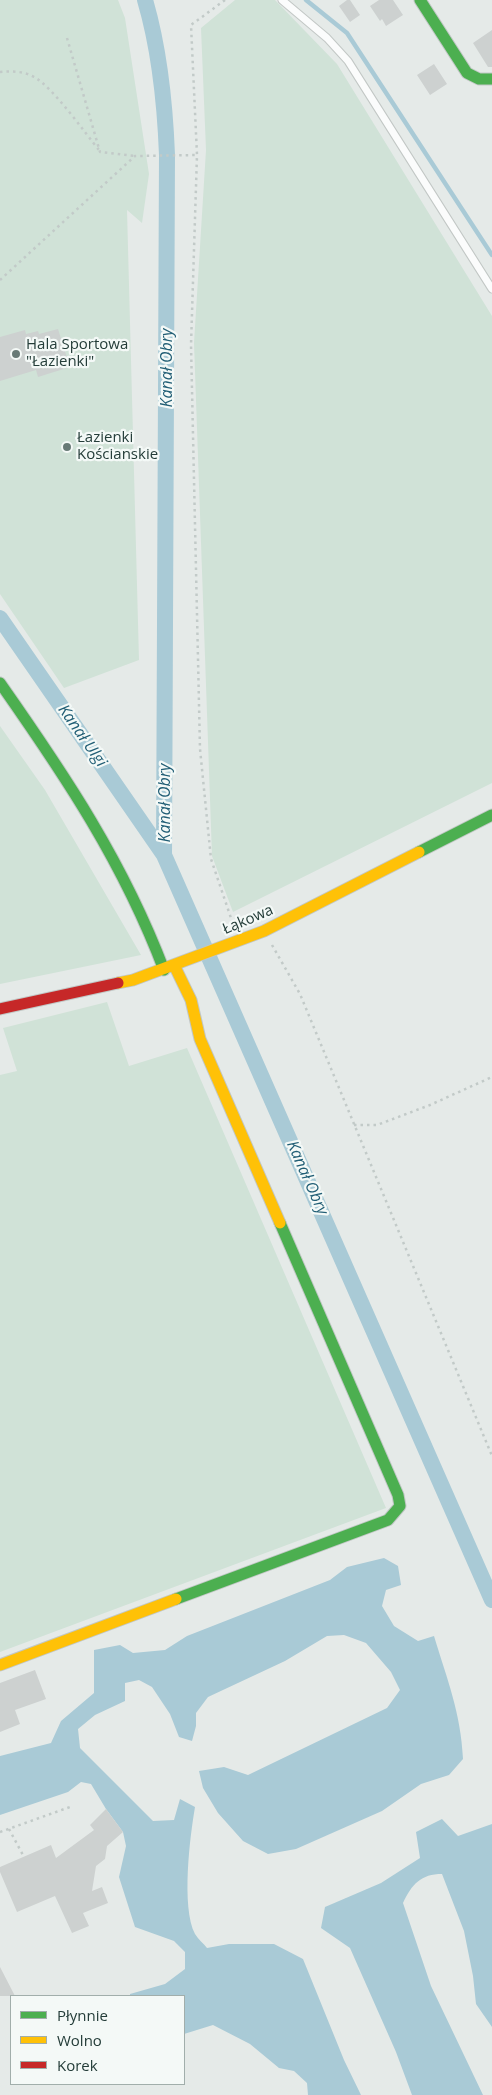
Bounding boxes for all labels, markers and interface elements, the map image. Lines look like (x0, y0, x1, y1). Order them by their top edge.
water label: Kanał Obry (157, 329, 177, 407)
place label: Hala Sportowa "Łazienki" (26, 336, 128, 371)
marker: Hala Sportowa "Łazienki" (10, 348, 22, 360)
place label: Łazienki Kościanskie (77, 429, 158, 464)
marker: Łazienki Kościanskie (61, 441, 73, 453)
water label: Kanał Ulgi (54, 701, 110, 771)
water label: Kanał Obry (155, 764, 175, 842)
street label: Łąkowa (220, 901, 276, 939)
water label: Kanał Obry (282, 1138, 332, 1218)
legend (10, 1995, 185, 2085)
text: Płynnie (57, 2005, 108, 2025)
text: Wolno (57, 2030, 102, 2050)
text: Korek (57, 2055, 98, 2075)

